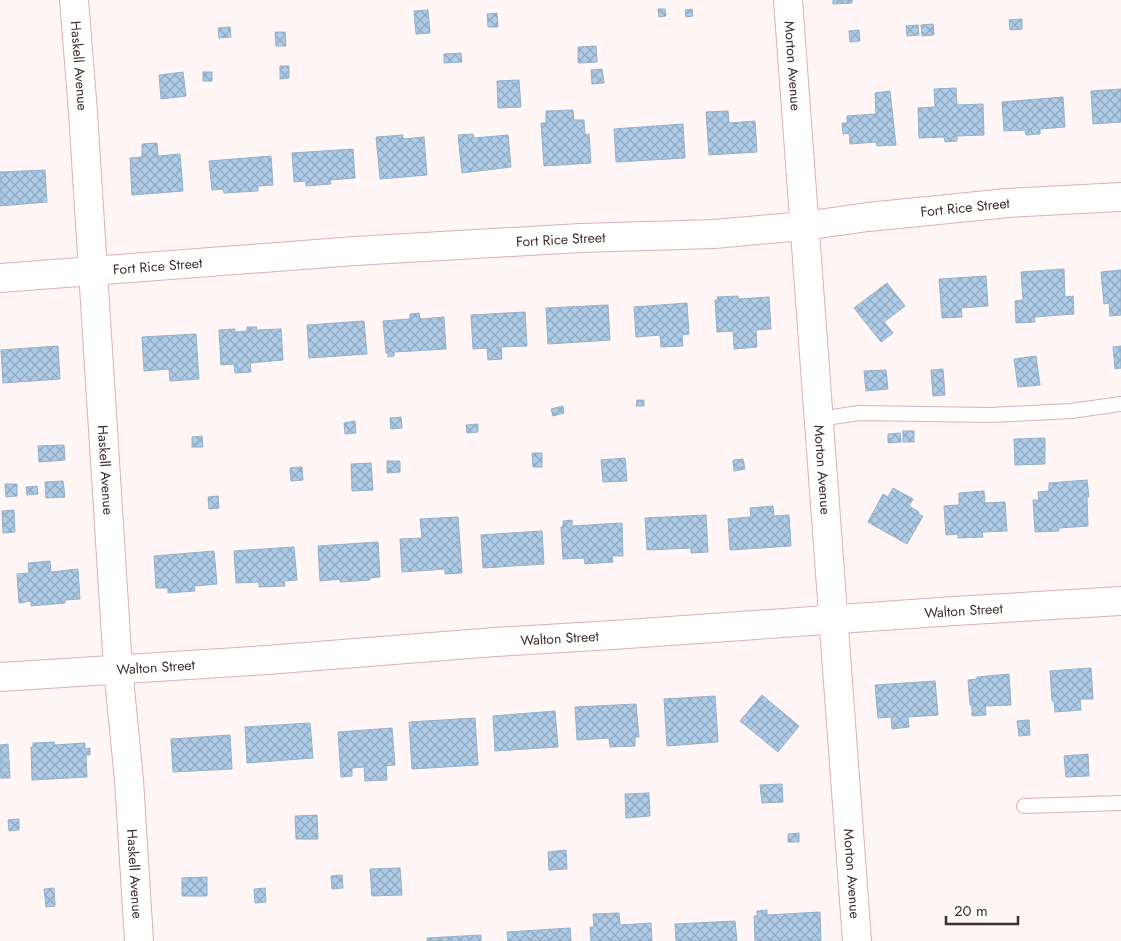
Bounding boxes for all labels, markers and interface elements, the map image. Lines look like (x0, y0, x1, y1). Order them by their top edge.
street label: Haskell Avenue (66, 20, 93, 111)
street label: Morton Avenue (780, 20, 806, 111)
street label: Fort Rice Street (919, 193, 1011, 222)
street label: Fort Rice Street (515, 227, 606, 252)
street label: Fort Rice Street (112, 253, 204, 279)
street label: Haskell Avenue (93, 424, 118, 515)
street label: Morton Avenue (809, 424, 836, 515)
street label: Walton Street (924, 598, 1004, 623)
street label: Walton Street (520, 626, 600, 650)
street label: Walton Street (116, 655, 196, 680)
street label: Haskell Avenue (122, 828, 148, 919)
street label: Morton Avenue (839, 828, 865, 919)
scale bar (946, 894, 1018, 926)
text: 20 m (954, 900, 988, 922)

